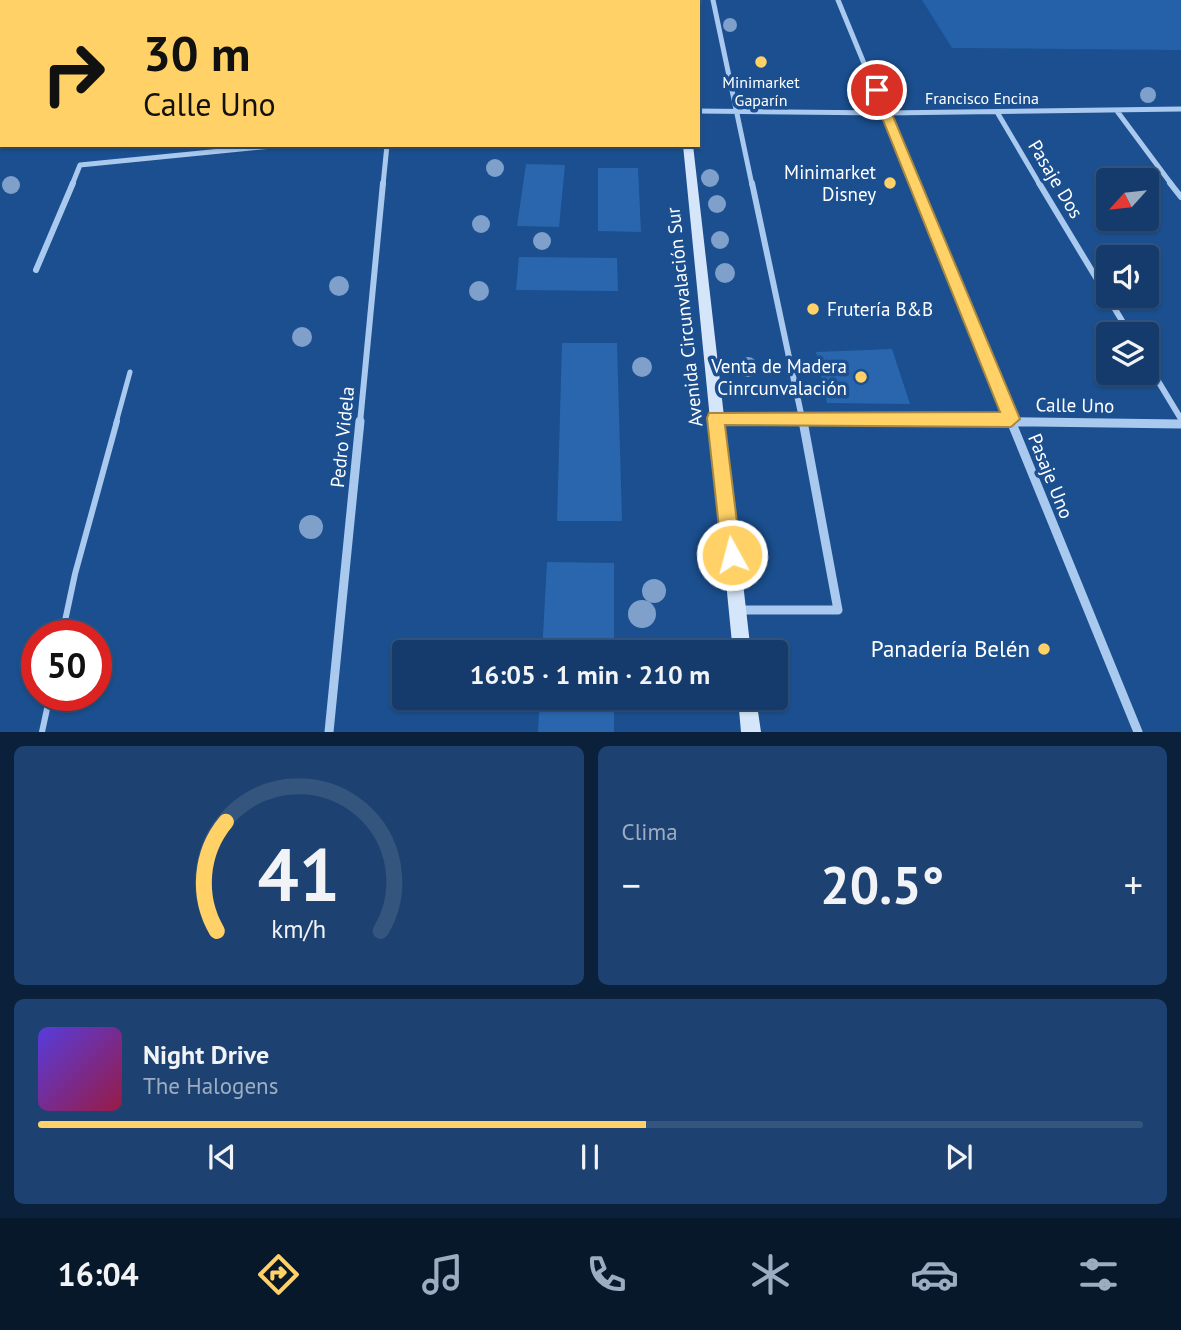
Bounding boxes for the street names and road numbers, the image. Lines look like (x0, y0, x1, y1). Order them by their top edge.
street label: Francisco Encina (925, 88, 1039, 108)
street label: Pasaje Dos (1023, 135, 1089, 223)
street label: Avenida Circunvalación Sur (660, 206, 707, 428)
street label: Pedro Videla (325, 385, 359, 489)
street label: Calle Uno (1035, 392, 1115, 418)
street label: Pasaje Uno (1023, 430, 1079, 522)

